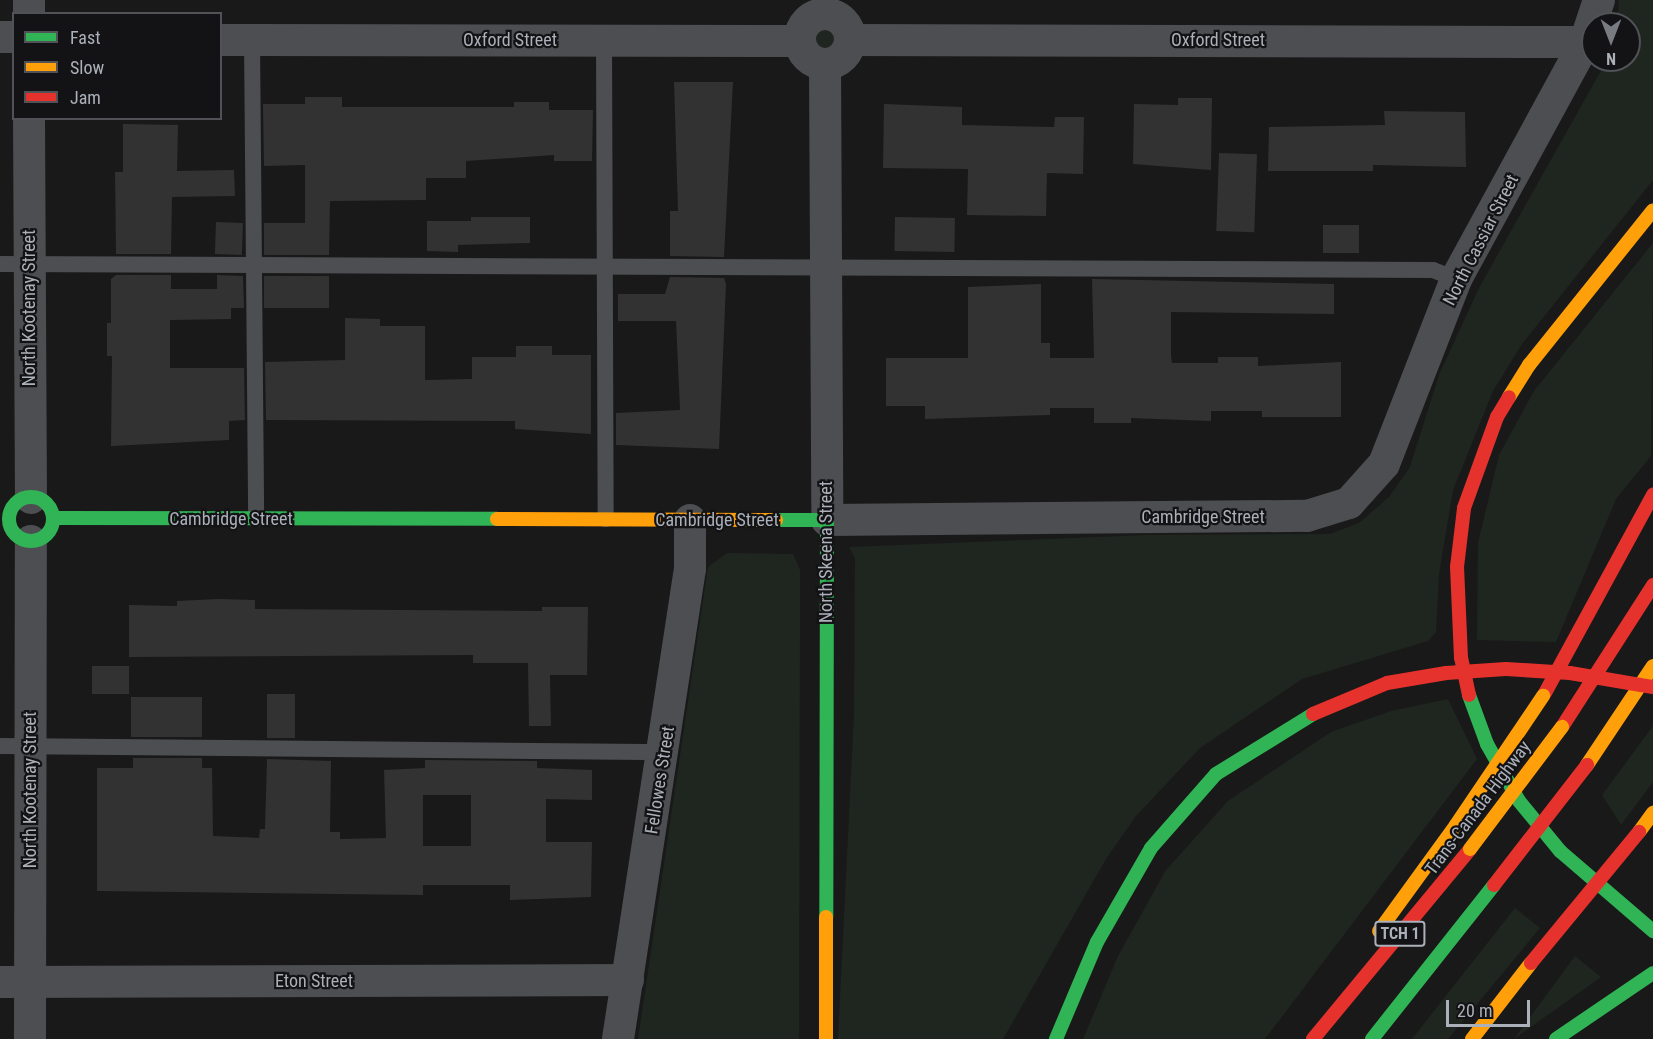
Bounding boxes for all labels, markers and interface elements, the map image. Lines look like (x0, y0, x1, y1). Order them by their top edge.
legend (12, 12, 222, 120)
north arrow (1581, 12, 1641, 72)
text: Fast (70, 27, 101, 48)
street label: Oxford Street (463, 29, 557, 51)
street label: Oxford Street (1171, 29, 1265, 51)
text: N (1606, 49, 1616, 68)
text: Slow (70, 57, 104, 78)
text: Jam (70, 87, 101, 108)
street label: North Cassiar Street (1439, 171, 1523, 309)
street label: North Kootenay Street (18, 230, 40, 386)
street label: North Skeena Street (815, 481, 837, 623)
street label: Cambridge Street (1141, 506, 1265, 528)
street label: Cambridge Street (169, 508, 293, 530)
street label: Cambridge Street (655, 509, 779, 531)
street label: North Kootenay Street (19, 712, 41, 868)
street label: Fellowes Street (641, 725, 679, 835)
street label: Trans-Canada Highway (1421, 737, 1535, 879)
road number: TCH 1 (1373, 921, 1427, 947)
street label: Eton Street (275, 970, 353, 992)
scale bar (1449, 988, 1533, 1026)
text: 20 m (1457, 1000, 1492, 1021)

